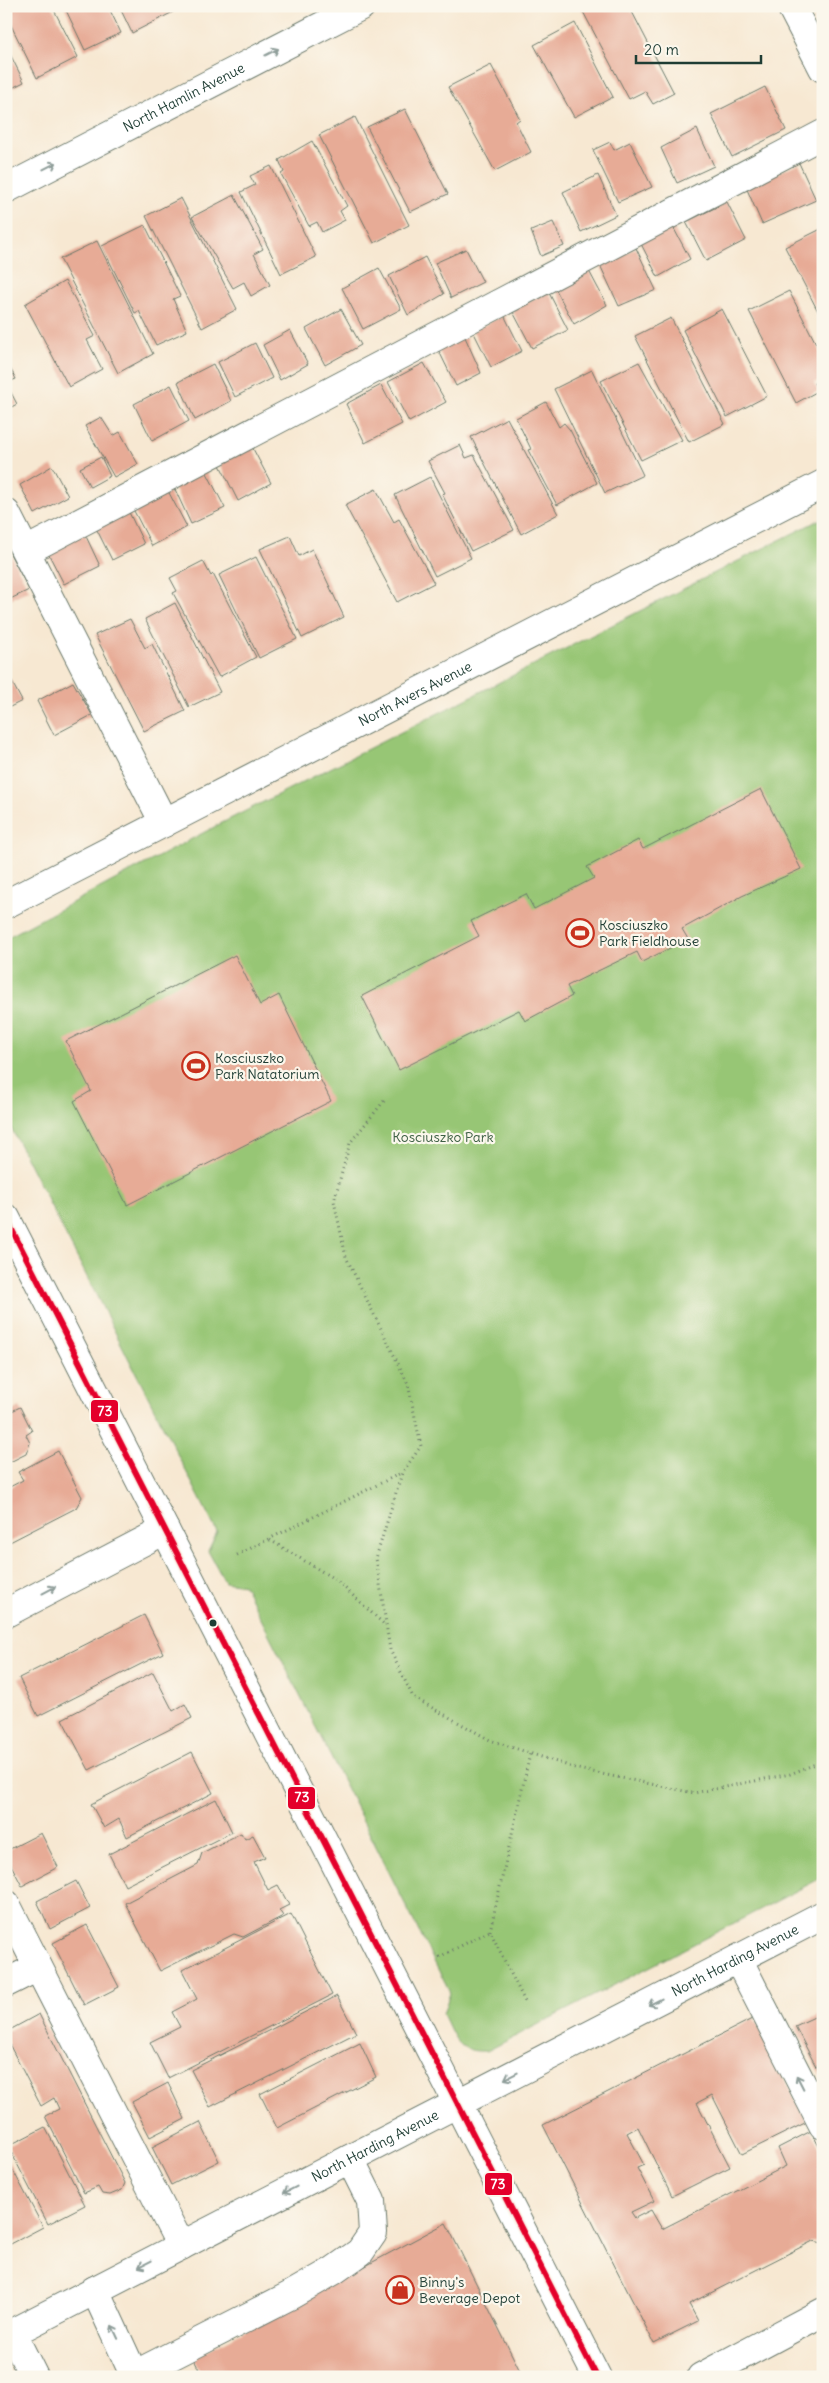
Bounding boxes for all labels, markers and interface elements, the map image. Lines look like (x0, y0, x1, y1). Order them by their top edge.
scale bar (636, 32, 762, 64)
text: 20 m (644, 40, 679, 59)
one-way arrow (264, 47, 279, 56)
street label: North Hamlin Avenue (120, 59, 248, 136)
one-way arrow (42, 161, 57, 171)
street label: North Avers Avenue (355, 657, 475, 730)
place label: Kosciuszko Park Fieldhouse (599, 916, 699, 950)
sports icon: Kosciuszko Park Fieldhouse (565, 918, 595, 948)
place label: Kosciuszko Park Natatorium (215, 1049, 319, 1083)
sports icon: Kosciuszko Park Natatorium (181, 1051, 211, 1081)
park label: Kosciuszko Park (392, 1128, 494, 1146)
line badge: 73 (90, 1399, 119, 1423)
text: 73 (98, 1402, 112, 1420)
one-way arrow (42, 1585, 57, 1595)
unlabelled marker (208, 1618, 218, 1628)
line badge: 73 (287, 1786, 316, 1810)
text: 73 (295, 1788, 309, 1806)
street label: North Harding Avenue (668, 1920, 801, 2001)
one-way arrow (648, 1998, 663, 2007)
one-way arrow (504, 2072, 519, 2081)
one-way arrow (795, 2074, 805, 2089)
street label: North Harding Avenue (308, 2106, 441, 2186)
line badge: 73 (484, 2172, 513, 2196)
text: 73 (491, 2175, 505, 2193)
one-way arrow (283, 2186, 298, 2195)
one-way arrow (138, 2259, 153, 2269)
place label: Binny's Beverage Depot (419, 2273, 520, 2307)
shop icon: Binny's Beverage Depot (385, 2275, 415, 2305)
one-way arrow (109, 2325, 119, 2340)

